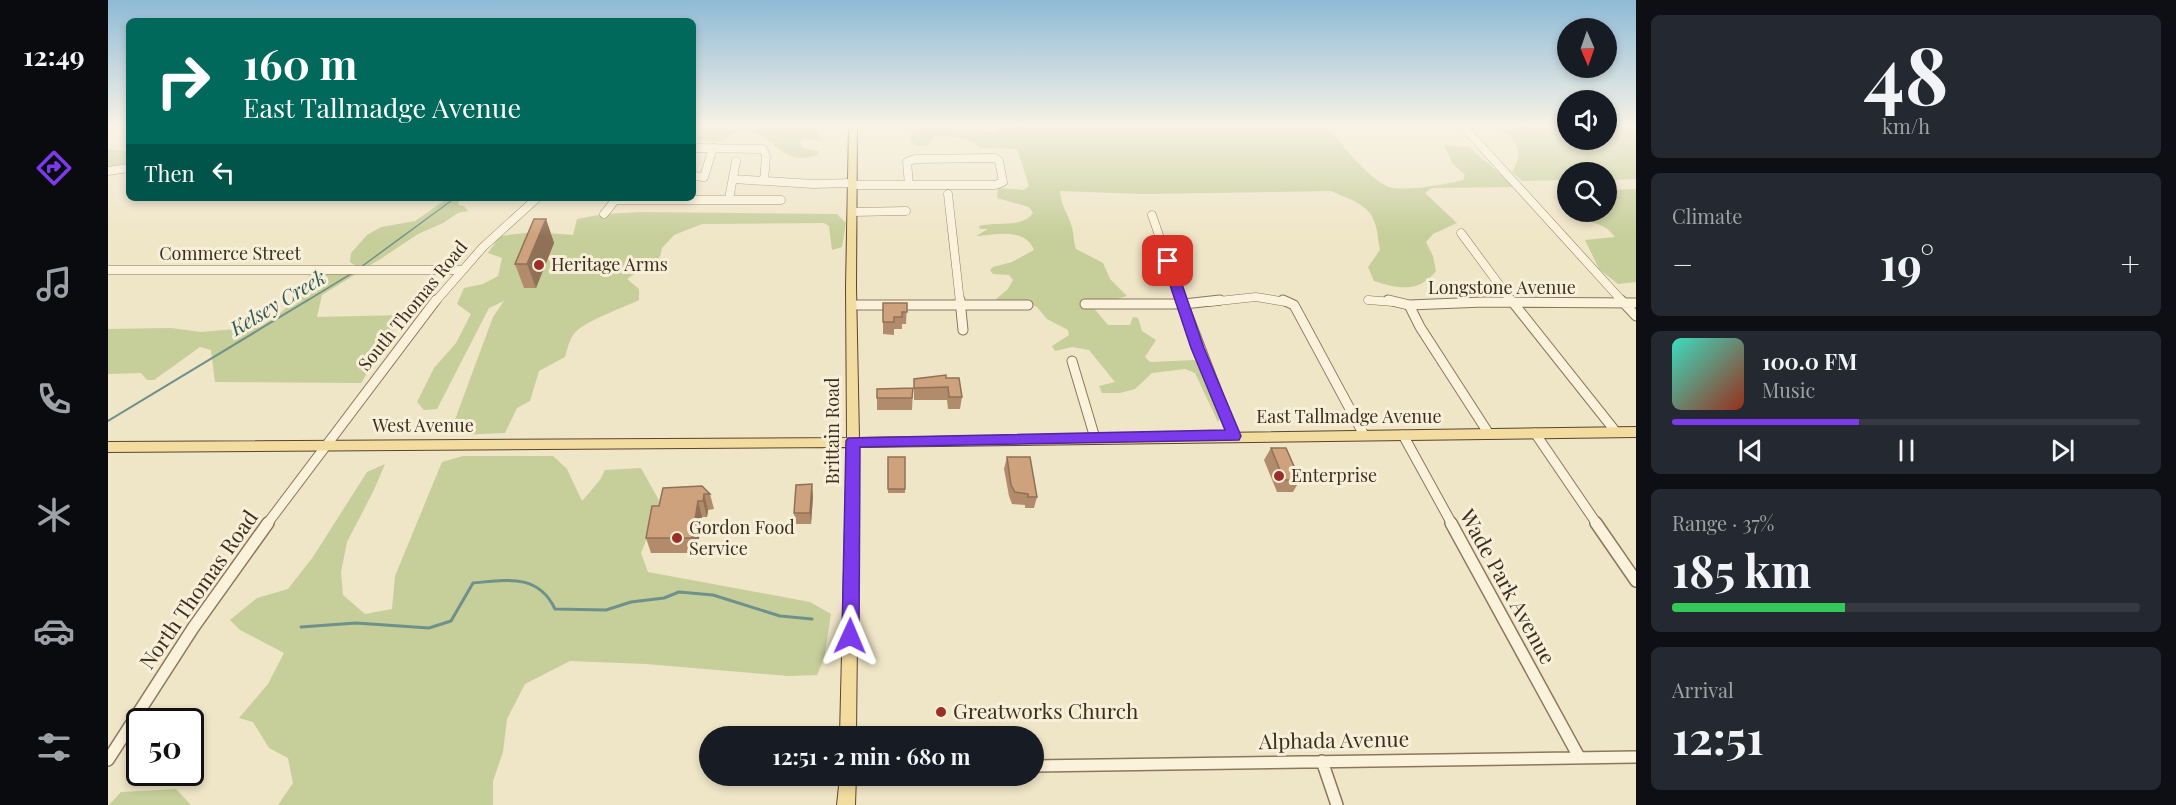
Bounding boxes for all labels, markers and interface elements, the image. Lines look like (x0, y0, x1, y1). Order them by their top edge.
north arrow (1557, 18, 1617, 78)
map controls (1557, 18, 1617, 222)
text: 48 (1864, 21, 1948, 125)
text: 160 m (243, 35, 358, 91)
text: 12:49 (23, 37, 85, 73)
icon: right (144, 42, 222, 120)
text: East Tallmadge Avenue (243, 89, 521, 125)
button: sound (1557, 90, 1617, 150)
text: km/h (1882, 112, 1930, 139)
icon: directions (33, 147, 75, 189)
icon: left (207, 156, 240, 189)
text: Then (144, 158, 195, 188)
button: search (1557, 162, 1617, 222)
text: Climate (1672, 202, 1742, 229)
text: 19° (1880, 232, 1934, 292)
street label: South Thomas Road (352, 235, 473, 375)
pin (1142, 235, 1193, 286)
street label: Commerce Street (159, 241, 301, 265)
text: − (1672, 241, 1693, 285)
text: + (2121, 241, 2140, 285)
icon: arrive (1151, 244, 1184, 277)
place label: Heritage Arms (551, 252, 668, 276)
marker: Heritage Arms (532, 258, 546, 272)
icon: music (33, 263, 75, 305)
water label: Kelsey Creek (224, 263, 330, 341)
street label: Longstone Avenue (1428, 275, 1576, 299)
text: 100.0 FM (1762, 346, 1857, 376)
text: Music (1762, 376, 1815, 403)
street label: Brittain Road (820, 377, 844, 484)
icon: phone (33, 378, 75, 420)
street label: East Tallmadge Avenue (1256, 404, 1442, 428)
street label: West Avenue (371, 413, 474, 437)
icon: previous (1734, 434, 1767, 467)
icon: pause (1890, 434, 1923, 467)
icon: next (2046, 434, 2079, 467)
place label: Enterprise (1291, 463, 1377, 487)
marker: Enterprise (1272, 469, 1286, 483)
icon: climate (33, 494, 75, 536)
street label: Wade Park Avenue (1454, 503, 1563, 669)
street label: North Thomas Road (132, 504, 263, 674)
text: Range · 37% (1672, 509, 1774, 536)
place label: Gordon Food Service (689, 515, 795, 560)
marker: Gordon Food Service (670, 531, 684, 545)
text: 185 km (1672, 539, 1811, 599)
position arrow (818, 604, 882, 668)
icon: car (33, 610, 75, 652)
text: Arrival (1672, 676, 1734, 703)
place label: Greatworks Church (953, 696, 1139, 724)
marker: Greatworks Church (934, 705, 948, 719)
text: 12:51 (1672, 706, 1764, 766)
speed limit sign: 50 (126, 708, 204, 786)
street label: Alphada Avenue (1257, 724, 1409, 754)
icon: filters (33, 726, 75, 768)
text: 12:51 · 2 min · 680 m (772, 741, 971, 771)

